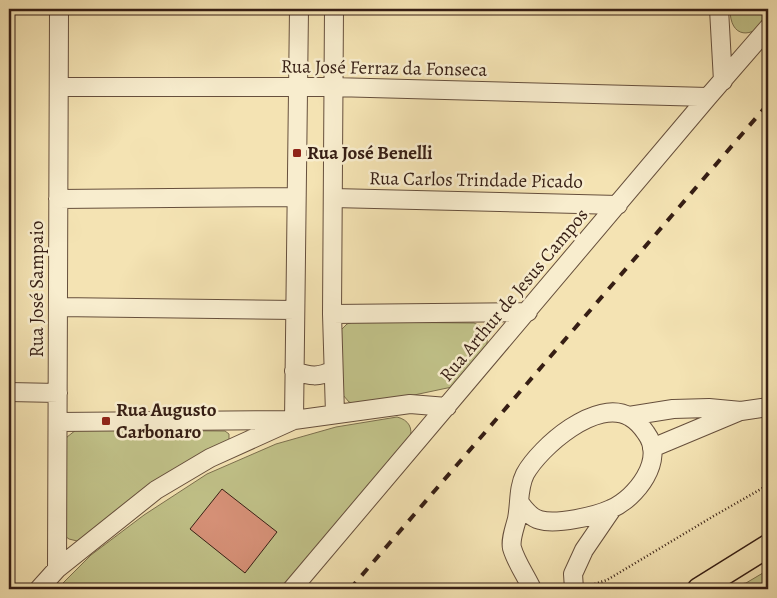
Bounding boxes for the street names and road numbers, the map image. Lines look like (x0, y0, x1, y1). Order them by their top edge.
street label: Rua José Ferraz da Fonseca (281, 53, 488, 83)
street label: Rua Carlos Trindade Picado (369, 165, 583, 195)
street label: Rua Arthur de Jesus Campos (434, 203, 594, 387)
street label: Rua José Sampaio (24, 221, 50, 357)

